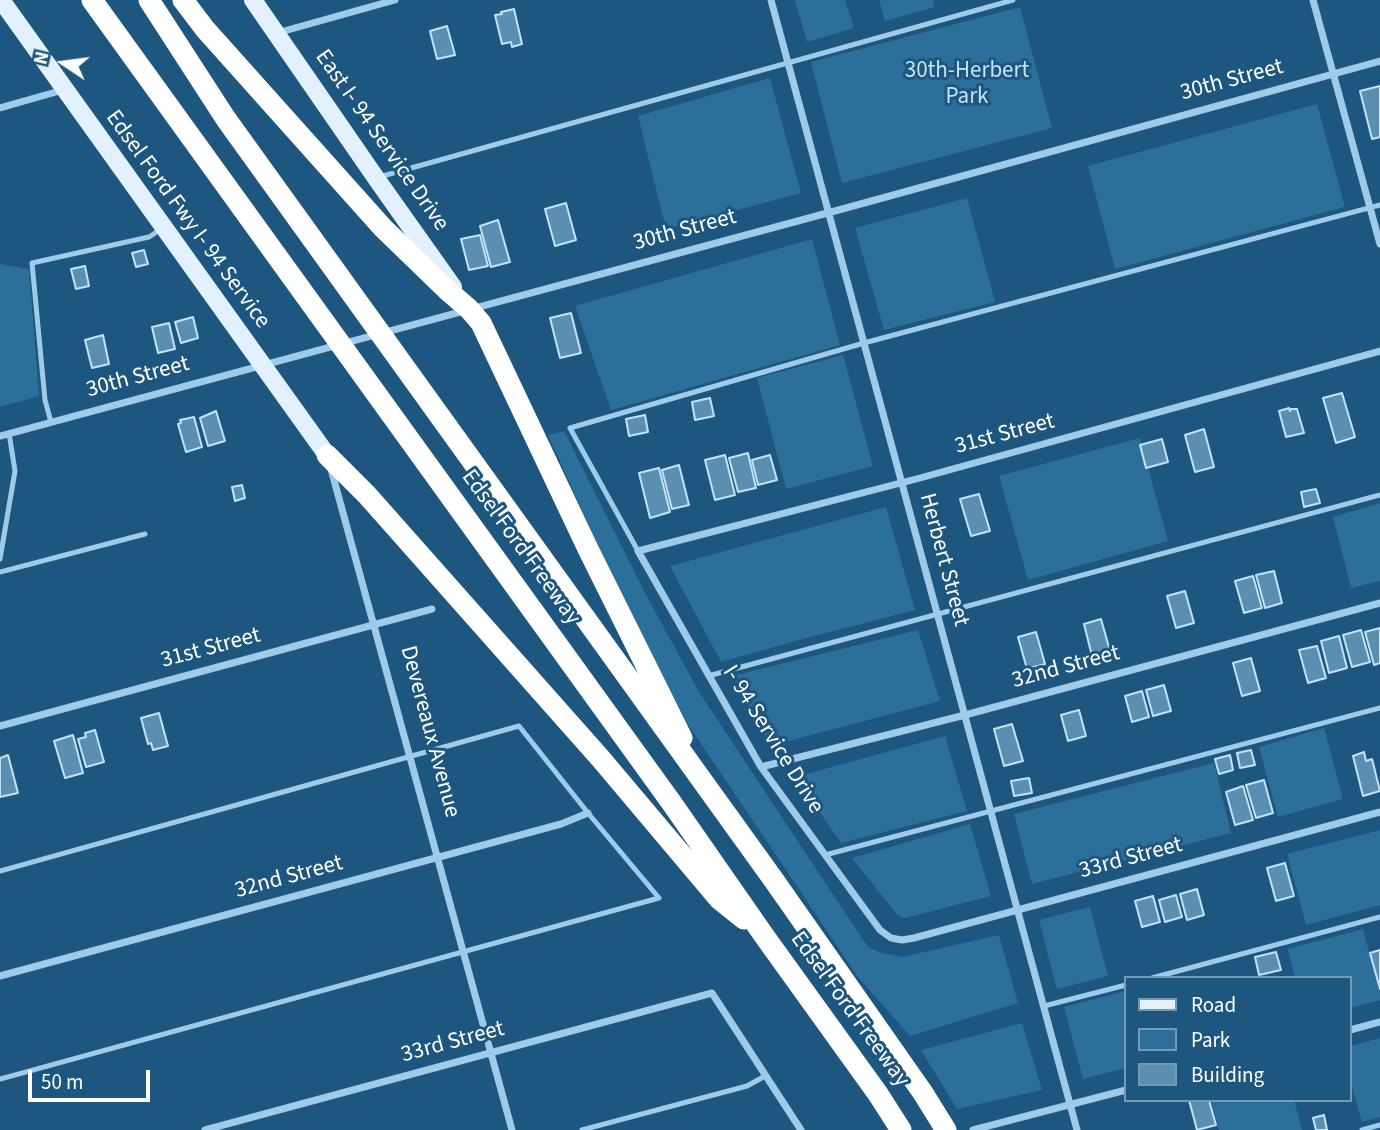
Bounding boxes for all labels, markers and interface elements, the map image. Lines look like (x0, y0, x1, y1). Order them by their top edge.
north arrow (28, 28, 98, 98)
street label: East I- 94 Service Drive (308, 45, 454, 237)
text: N (27, 49, 57, 67)
street label: 30th Street (1178, 54, 1286, 108)
park label: 30th-Herbert Park (905, 58, 1029, 112)
street label: Edsel Ford Fwy I- 94 Service (99, 106, 275, 334)
street label: 30th Street (631, 204, 739, 258)
street label: 30th Street (84, 351, 192, 405)
street label: 31st Street (952, 408, 1058, 462)
street label: Edsel Ford Freeway (454, 465, 586, 631)
street label: Herbert Street (912, 491, 974, 629)
street label: 31st Street (158, 622, 264, 676)
street label: 32nd Street (1009, 640, 1123, 696)
street label: Devereaux Avenue (393, 643, 465, 821)
street label: I- 94 Service Drive (715, 661, 829, 819)
street label: 33rd Street (1076, 832, 1186, 886)
street label: 32nd Street (232, 850, 346, 906)
street label: Edsel Ford Freeway (783, 927, 915, 1093)
legend (1124, 976, 1352, 1102)
text: Road (1191, 990, 1236, 1020)
street label: 33rd Street (398, 1016, 508, 1070)
text: Park (1191, 1025, 1230, 1055)
scale bar (32, 1056, 154, 1100)
text: Building (1191, 1060, 1264, 1090)
text: 50 m (41, 1067, 83, 1097)

